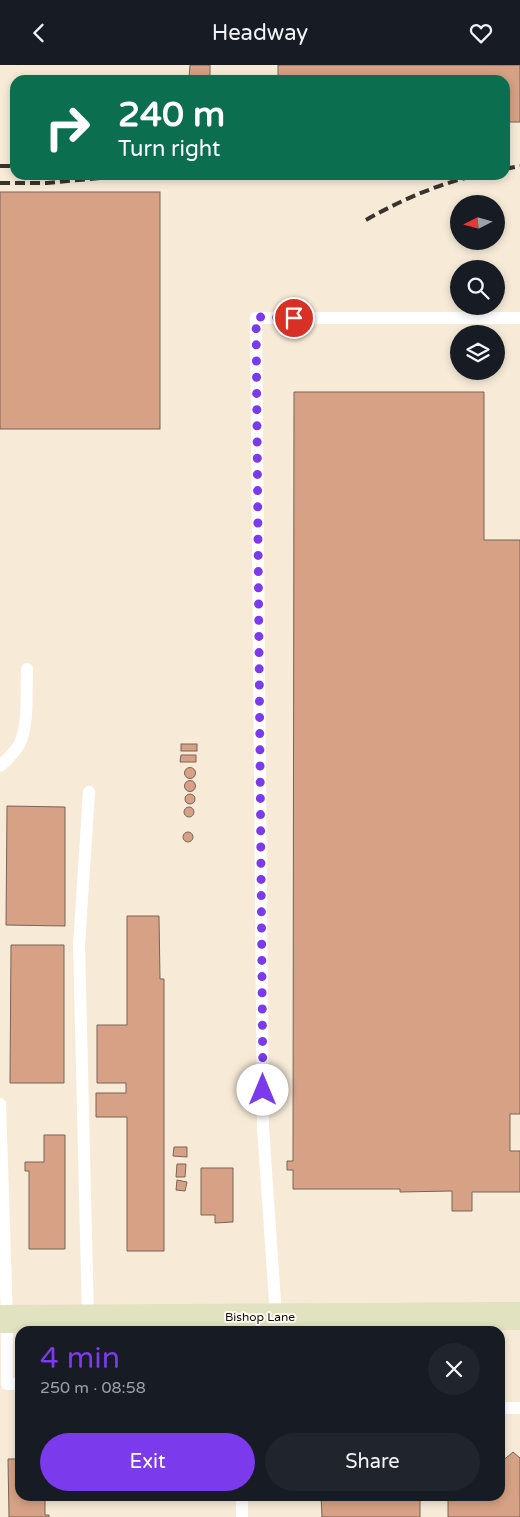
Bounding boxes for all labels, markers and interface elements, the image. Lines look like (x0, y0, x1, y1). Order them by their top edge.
icon: back (25, 19, 53, 47)
icon: heart (467, 19, 495, 47)
text: Headway (212, 20, 308, 46)
text: 240 m (118, 94, 225, 136)
icon: right (35, 95, 100, 160)
text: Turn right (118, 136, 220, 162)
north arrow (450, 195, 505, 250)
map controls (450, 195, 505, 380)
button: search (450, 260, 505, 315)
pin (273, 297, 315, 339)
icon: arrive (280, 304, 308, 332)
button: layers (450, 325, 505, 380)
position arrow (236, 1063, 288, 1115)
street label: Bishop Lane (225, 1310, 295, 1324)
text: 4 min (40, 1340, 120, 1377)
button: close (428, 1343, 480, 1395)
text: 250 m · 08:58 (40, 1378, 146, 1398)
button: Exit (40, 1433, 255, 1491)
button: Share (265, 1433, 480, 1491)

